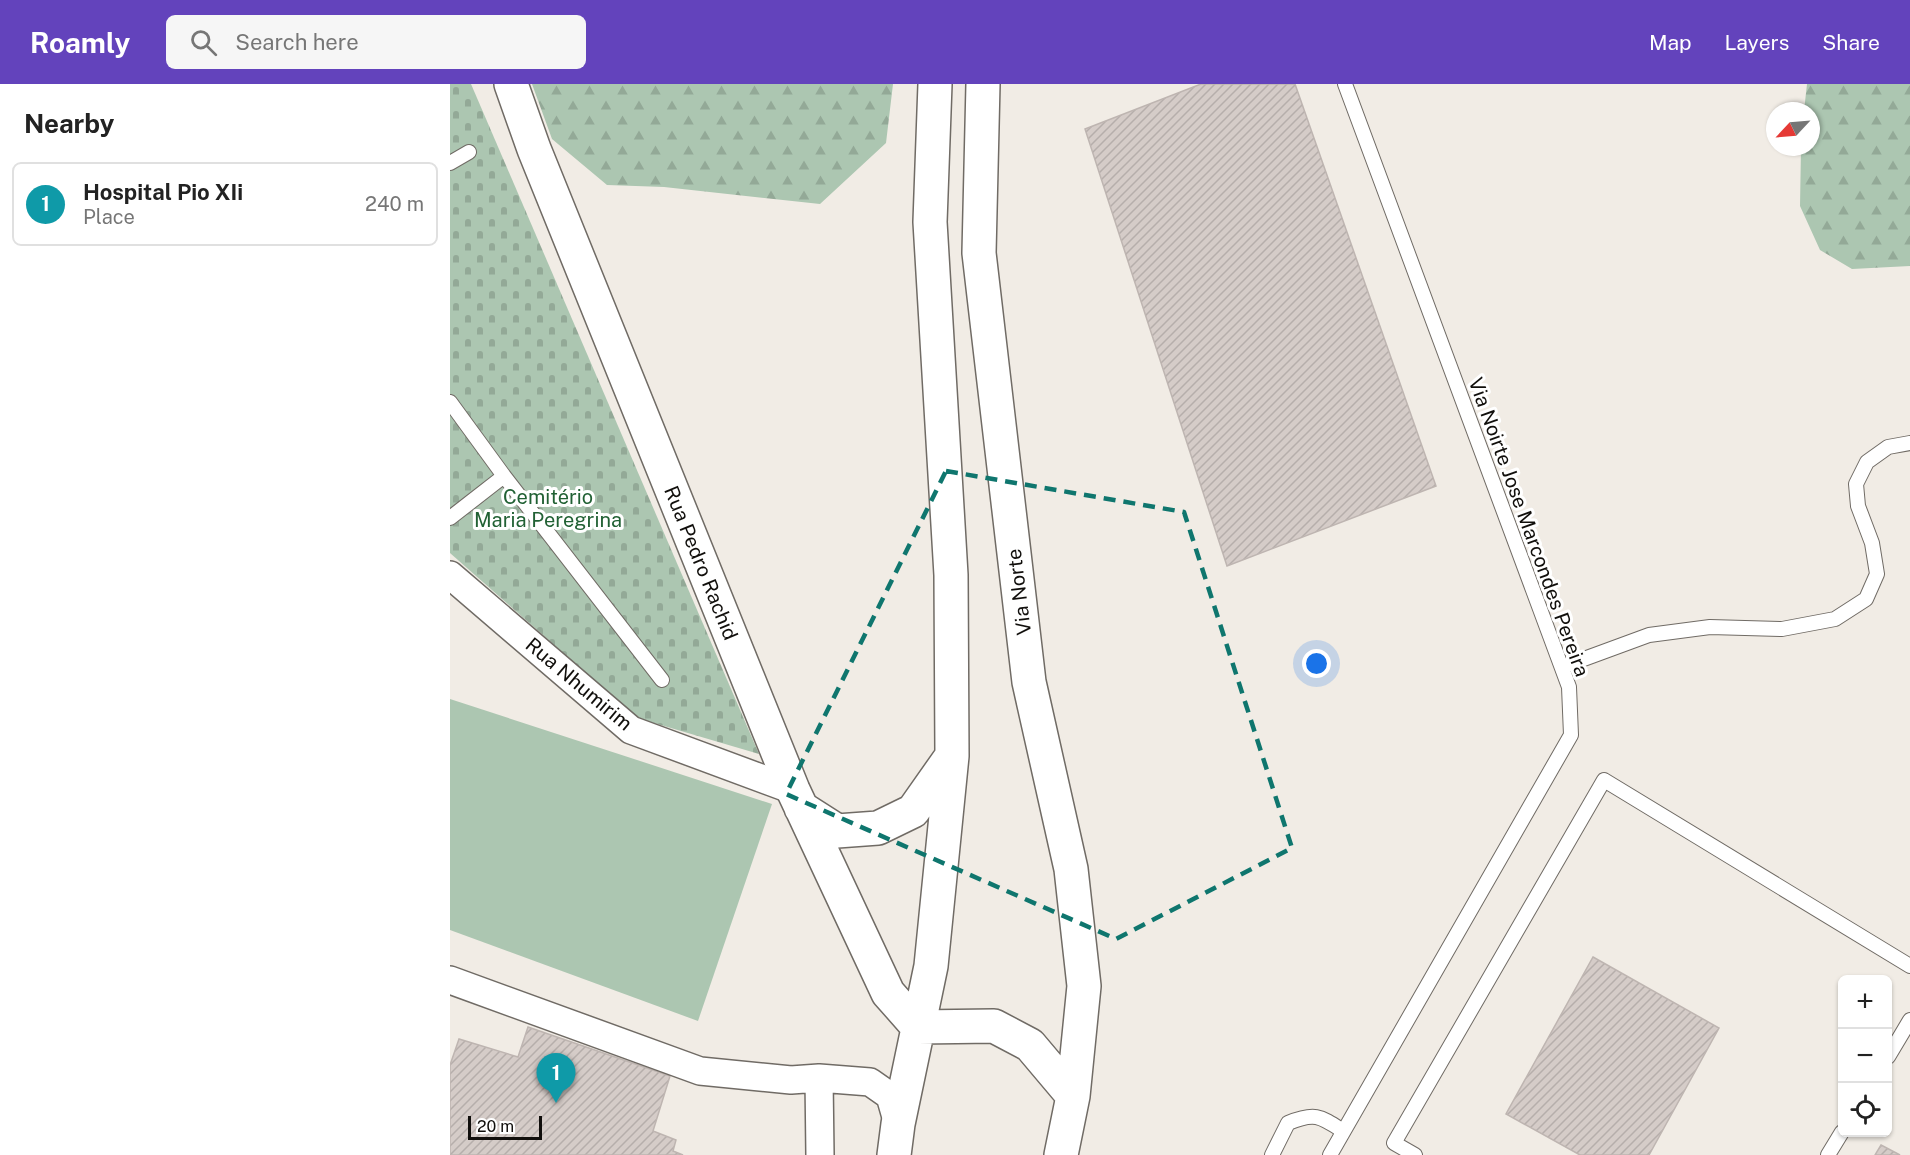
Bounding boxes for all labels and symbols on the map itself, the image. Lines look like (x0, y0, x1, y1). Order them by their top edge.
north arrow (1766, 102, 1820, 156)
street label: Via Noirte Jose Marcondes Pereira (1464, 374, 1594, 680)
street label: Rua Pedro Rachid (659, 482, 743, 644)
park label: Cemitério Maria Peregrina (474, 485, 622, 532)
street label: Via Norte (1002, 547, 1036, 637)
street label: Rua Nhumirim (521, 632, 637, 736)
your location (1302, 649, 1331, 678)
pin: 1 (536, 1054, 576, 1103)
scale bar (468, 1113, 542, 1140)

